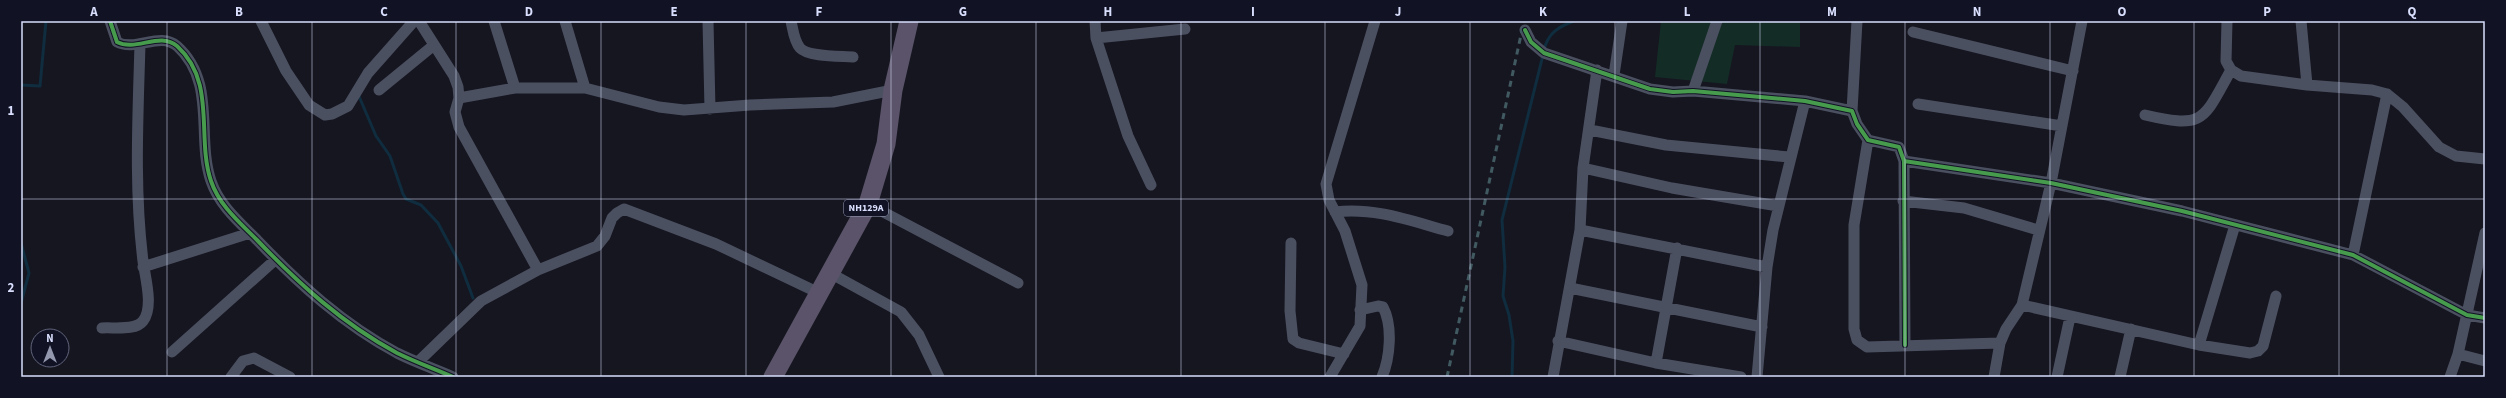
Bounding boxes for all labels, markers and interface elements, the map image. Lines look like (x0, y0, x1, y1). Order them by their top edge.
text: A (89, 3, 98, 21)
text: B (235, 3, 243, 21)
text: C (380, 3, 388, 21)
text: D (525, 3, 533, 21)
text: E (670, 3, 678, 21)
text: F (816, 3, 823, 21)
text: G (959, 3, 967, 21)
text: H (1104, 3, 1112, 21)
text: I (1251, 3, 1255, 21)
text: J (1395, 3, 1401, 21)
text: K (1539, 3, 1548, 21)
text: L (1684, 3, 1691, 21)
text: M (1827, 3, 1837, 21)
text: N (1973, 3, 1981, 21)
text: O (2118, 3, 2127, 21)
text: P (2263, 3, 2271, 21)
text: Q (2408, 3, 2417, 21)
text: 1 (8, 102, 15, 120)
road number: NH129A (844, 200, 888, 216)
text: 2 (8, 279, 15, 297)
north arrow (30, 328, 70, 368)
text: N (46, 331, 54, 346)

